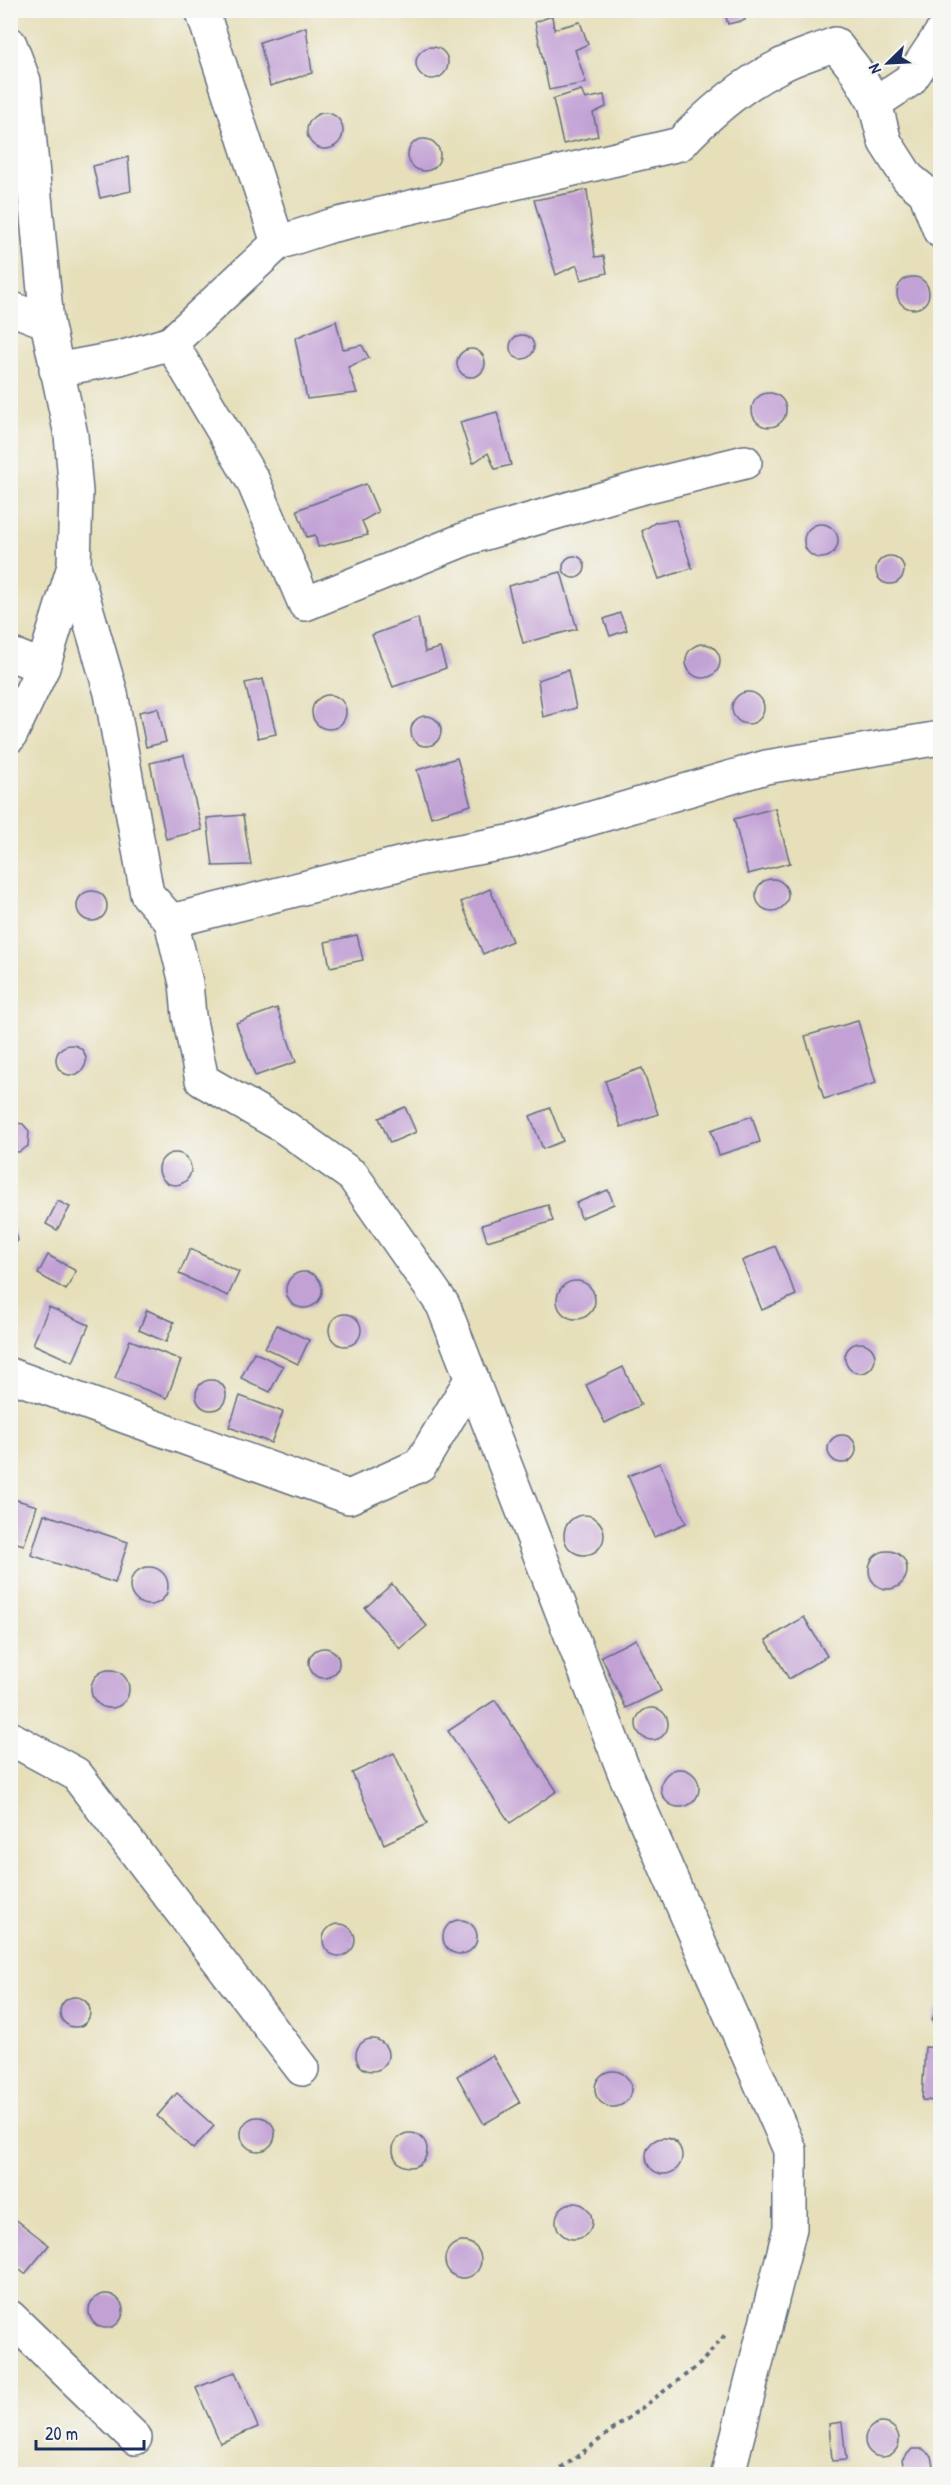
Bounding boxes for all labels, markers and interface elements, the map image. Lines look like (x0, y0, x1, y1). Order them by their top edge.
north arrow (858, 33, 918, 93)
text: N (862, 60, 886, 77)
scale bar (36, 2413, 144, 2451)
text: 20 m (45, 2421, 78, 2446)

